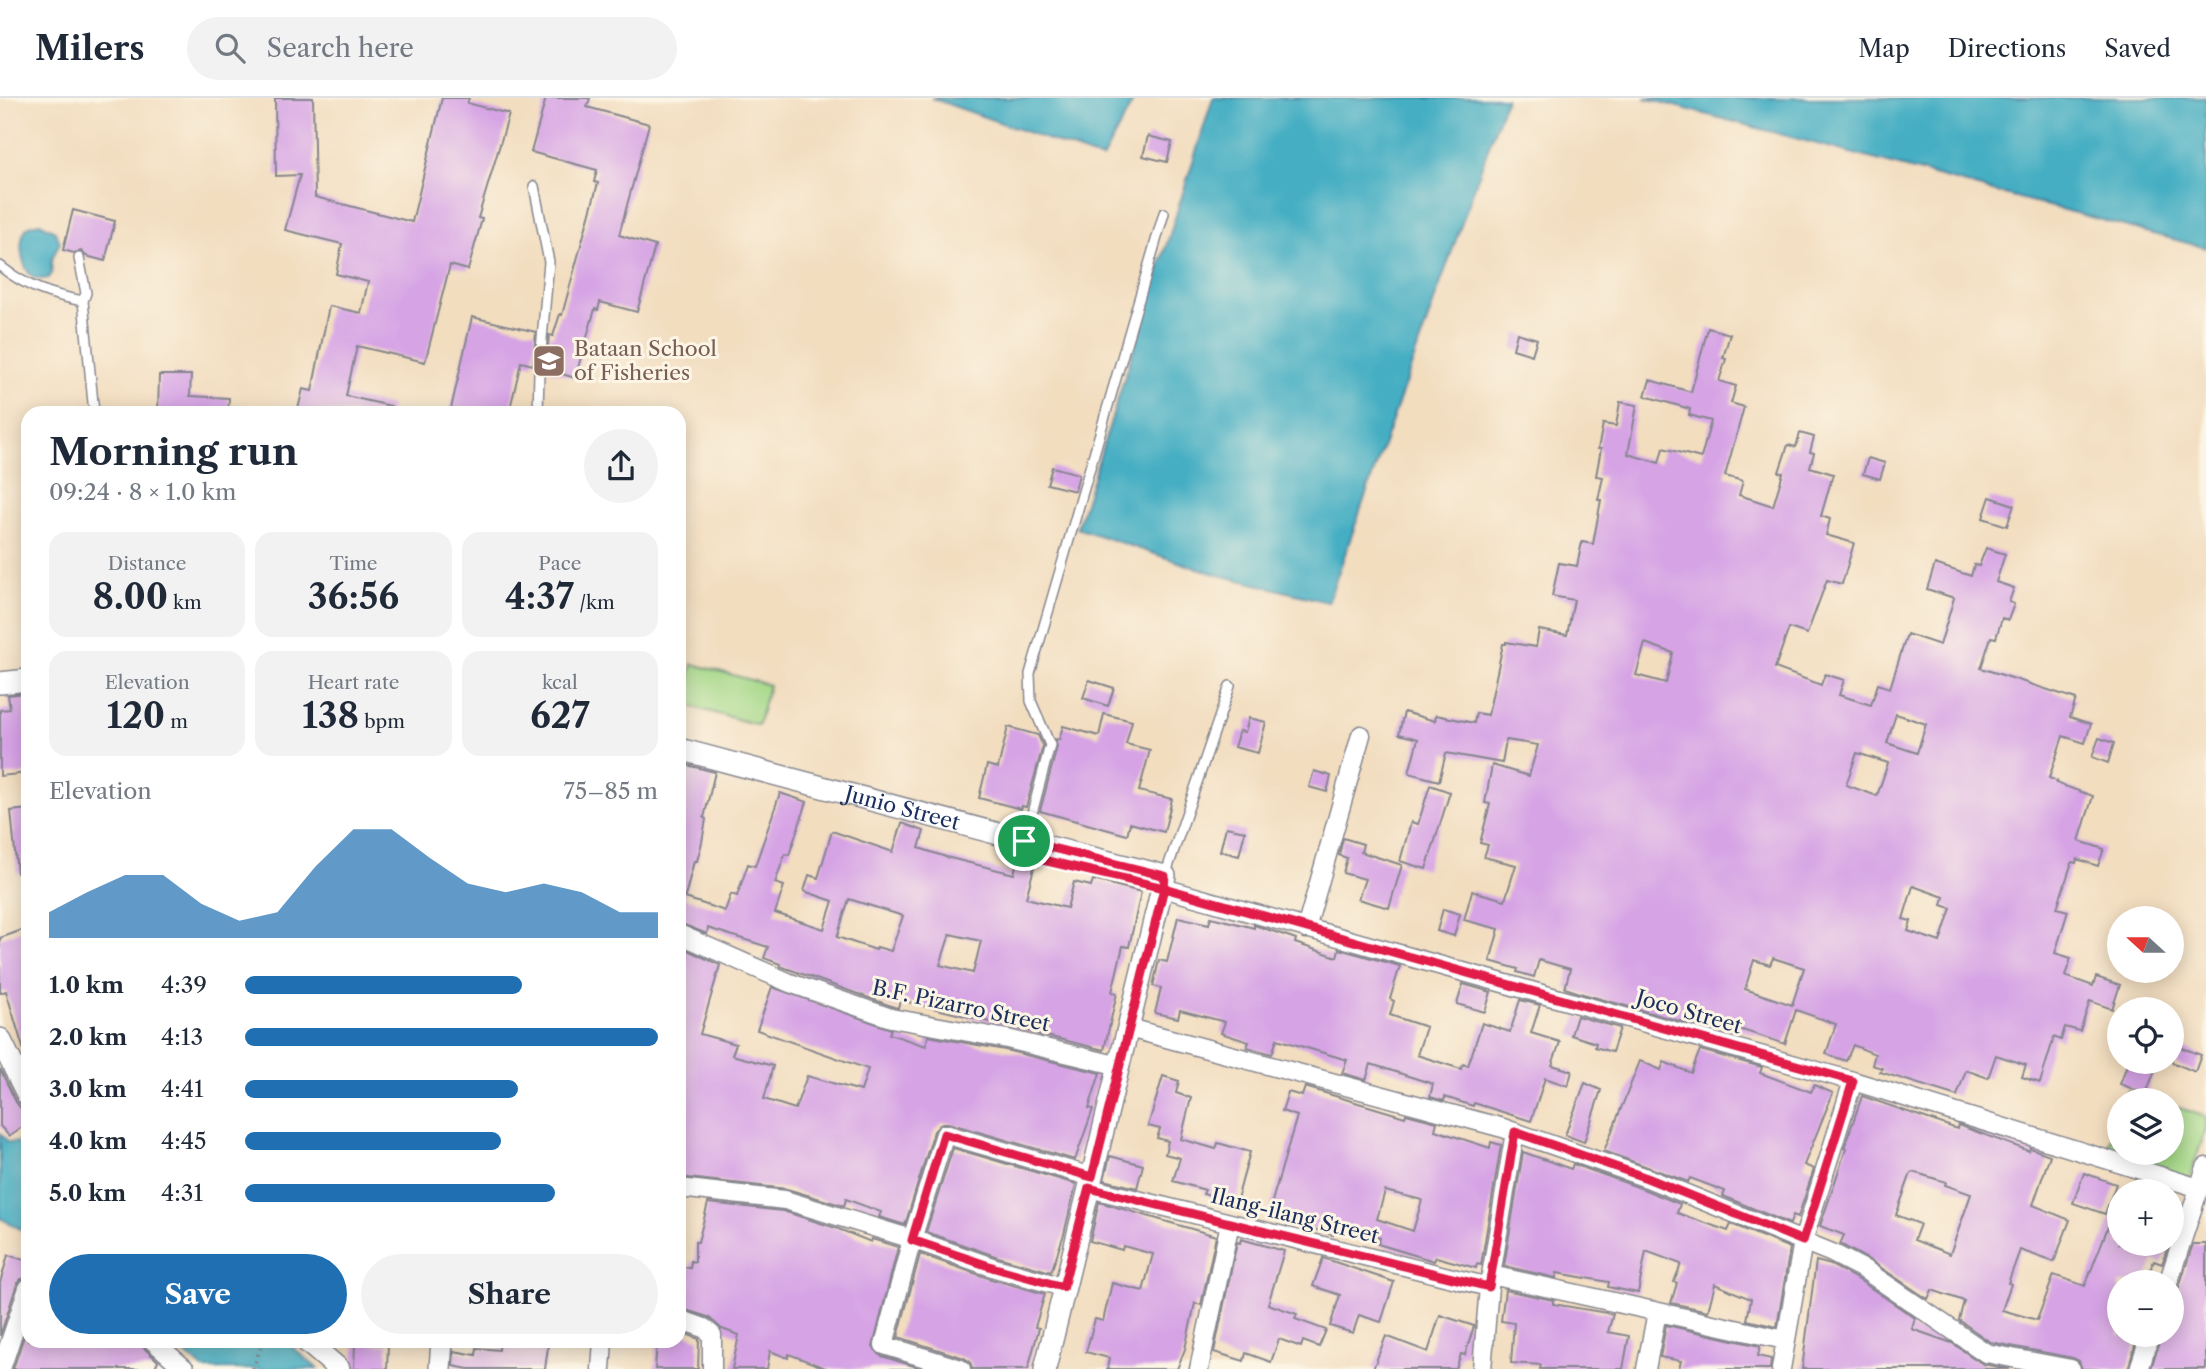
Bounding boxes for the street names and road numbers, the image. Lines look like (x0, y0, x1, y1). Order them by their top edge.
street label: Junio Street (839, 780, 963, 835)
street label: B.F. Pizarro Street (870, 974, 1053, 1037)
street label: Joco Street (1630, 984, 1746, 1039)
street label: Ilang-ilang Street (1209, 1183, 1382, 1249)

